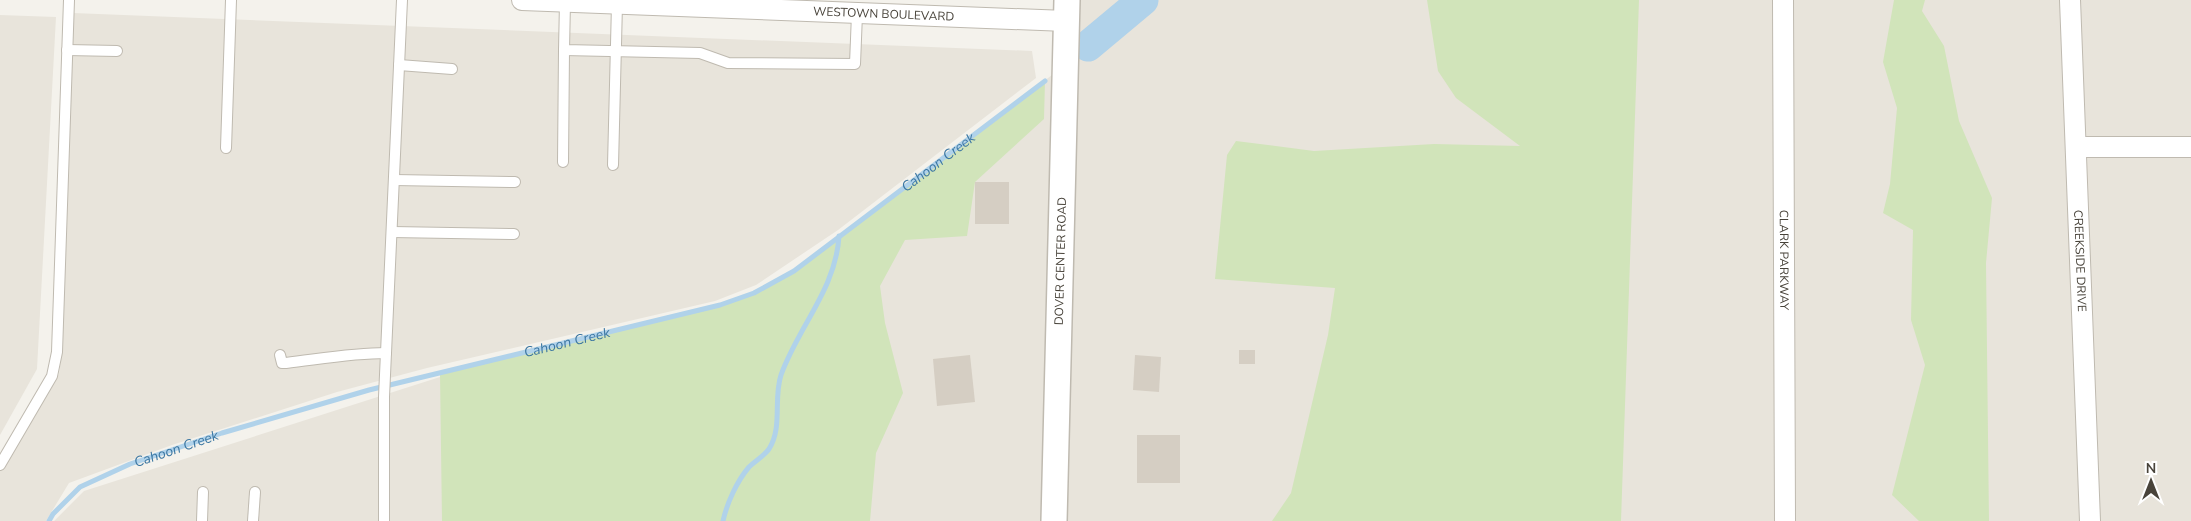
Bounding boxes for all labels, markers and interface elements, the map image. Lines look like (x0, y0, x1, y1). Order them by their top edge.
street label: WESTOWN BOULEVARD (813, 3, 955, 25)
water label: Cahoon Creek (897, 127, 980, 196)
street label: DOVER CENTER ROAD (1051, 197, 1070, 325)
street label: CLARK PARKWAY (1776, 210, 1792, 311)
street label: CREEKSIDE DRIVE (2070, 210, 2090, 312)
water label: Cahoon Creek (522, 322, 613, 362)
water label: Cahoon Creek (131, 425, 222, 471)
north arrow (2126, 456, 2176, 506)
text: N (2146, 459, 2156, 478)

